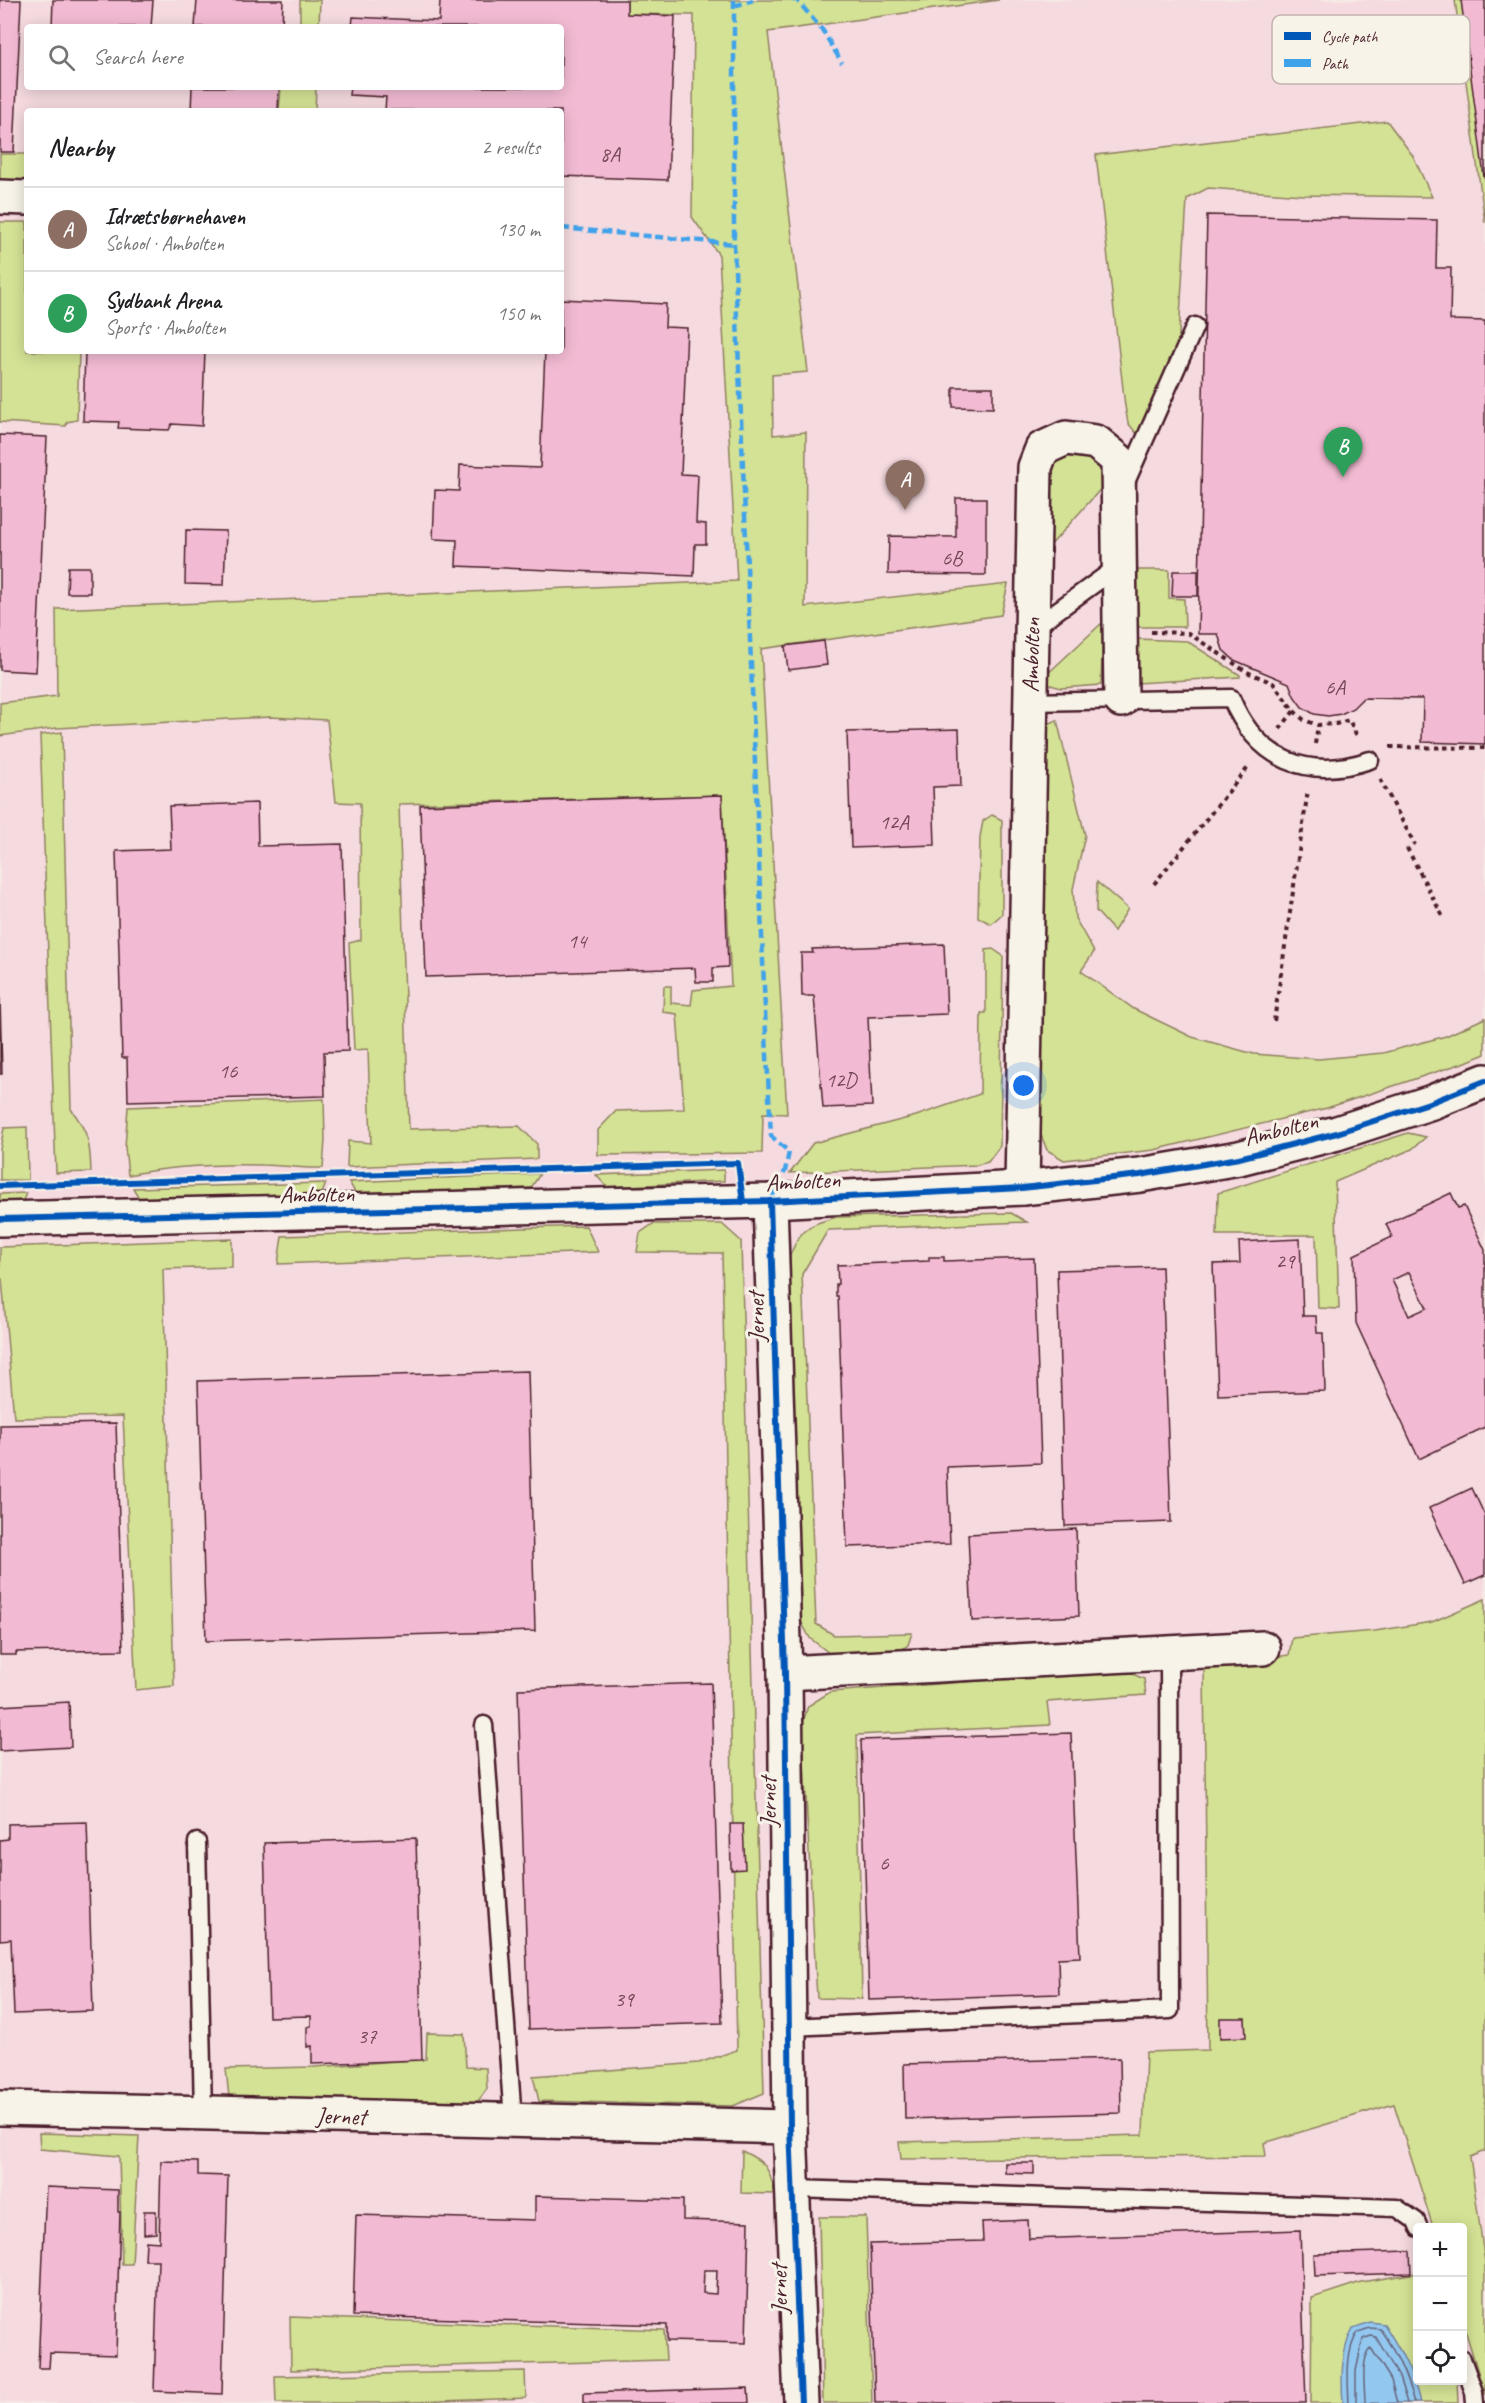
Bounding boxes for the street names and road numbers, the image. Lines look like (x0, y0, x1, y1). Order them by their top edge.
street label: Ambolten (1015, 617, 1047, 693)
street label: Ambolten (1241, 1105, 1321, 1153)
street label: Ambolten (765, 1164, 841, 1198)
street label: Ambolten (279, 1178, 355, 1210)
street label: Jernet (740, 1288, 772, 1344)
street label: Jernet (753, 1774, 783, 1828)
street label: Jernet (315, 2101, 369, 2131)
street label: Jernet (763, 2260, 795, 2316)

